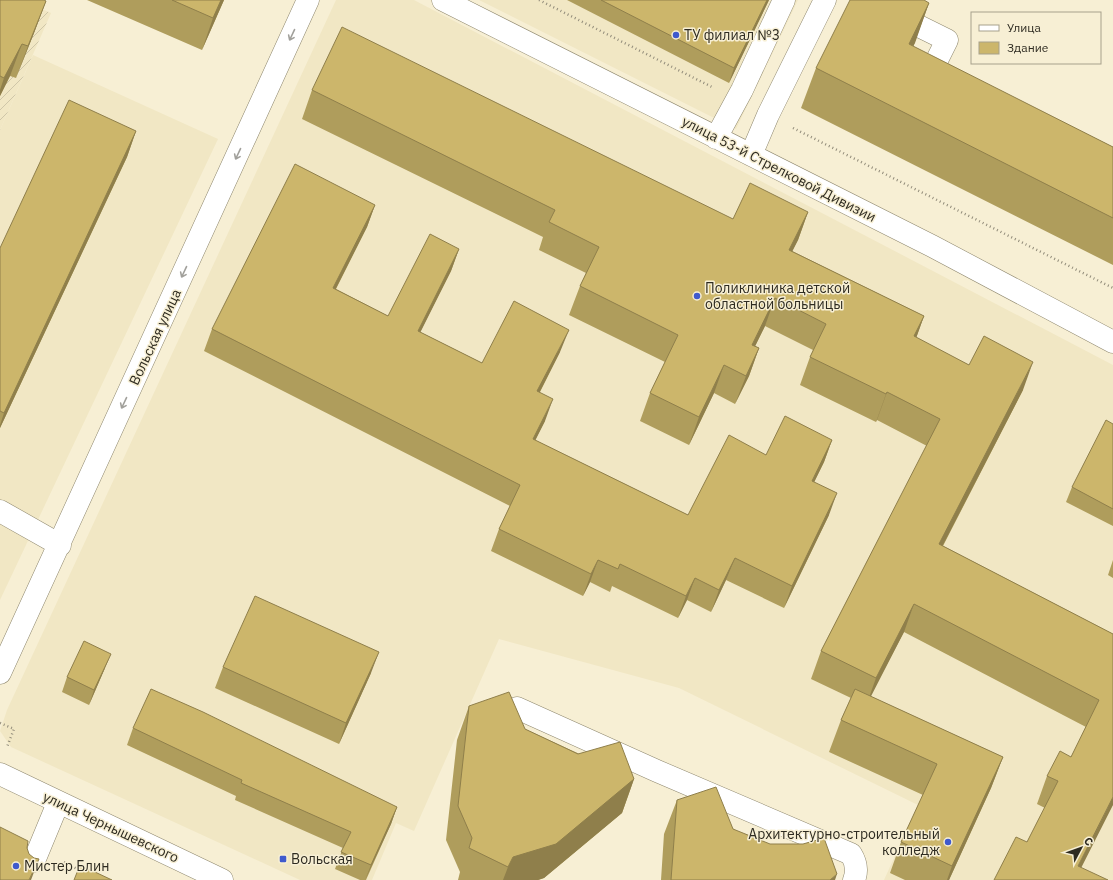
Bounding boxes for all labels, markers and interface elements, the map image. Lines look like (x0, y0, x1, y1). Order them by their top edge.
legend (971, 12, 1101, 64)
text: Улица (1007, 20, 1041, 35)
place label: ТУ филиал №3 (684, 26, 780, 44)
one-way arrow (288, 29, 295, 41)
marker: ТУ филиал №3 (671, 30, 681, 40)
text: Здание (1007, 40, 1049, 55)
street label: улица 53-й Стрелковой Дивизии (679, 112, 879, 226)
one-way arrow (234, 147, 241, 159)
one-way arrow (180, 266, 187, 278)
place label: Поликлиника детской областной больницы (705, 279, 850, 313)
street label: Вольская улица (125, 286, 185, 388)
marker: Поликлиника детской областной больницы (692, 291, 702, 301)
one-way arrow (120, 397, 128, 409)
street label: улица Чернышевского (40, 788, 182, 866)
place label: Архитектурно-строительный колледж (748, 825, 940, 859)
north arrow (1061, 828, 1101, 868)
text: С (1081, 834, 1096, 849)
marker: Архитектурно-строительный колледж (943, 837, 953, 847)
place label: Вольская (291, 850, 353, 868)
marker: Вольская (278, 854, 288, 864)
place label: Мистер Блин (24, 857, 109, 875)
marker: Мистер Блин (11, 861, 21, 871)

